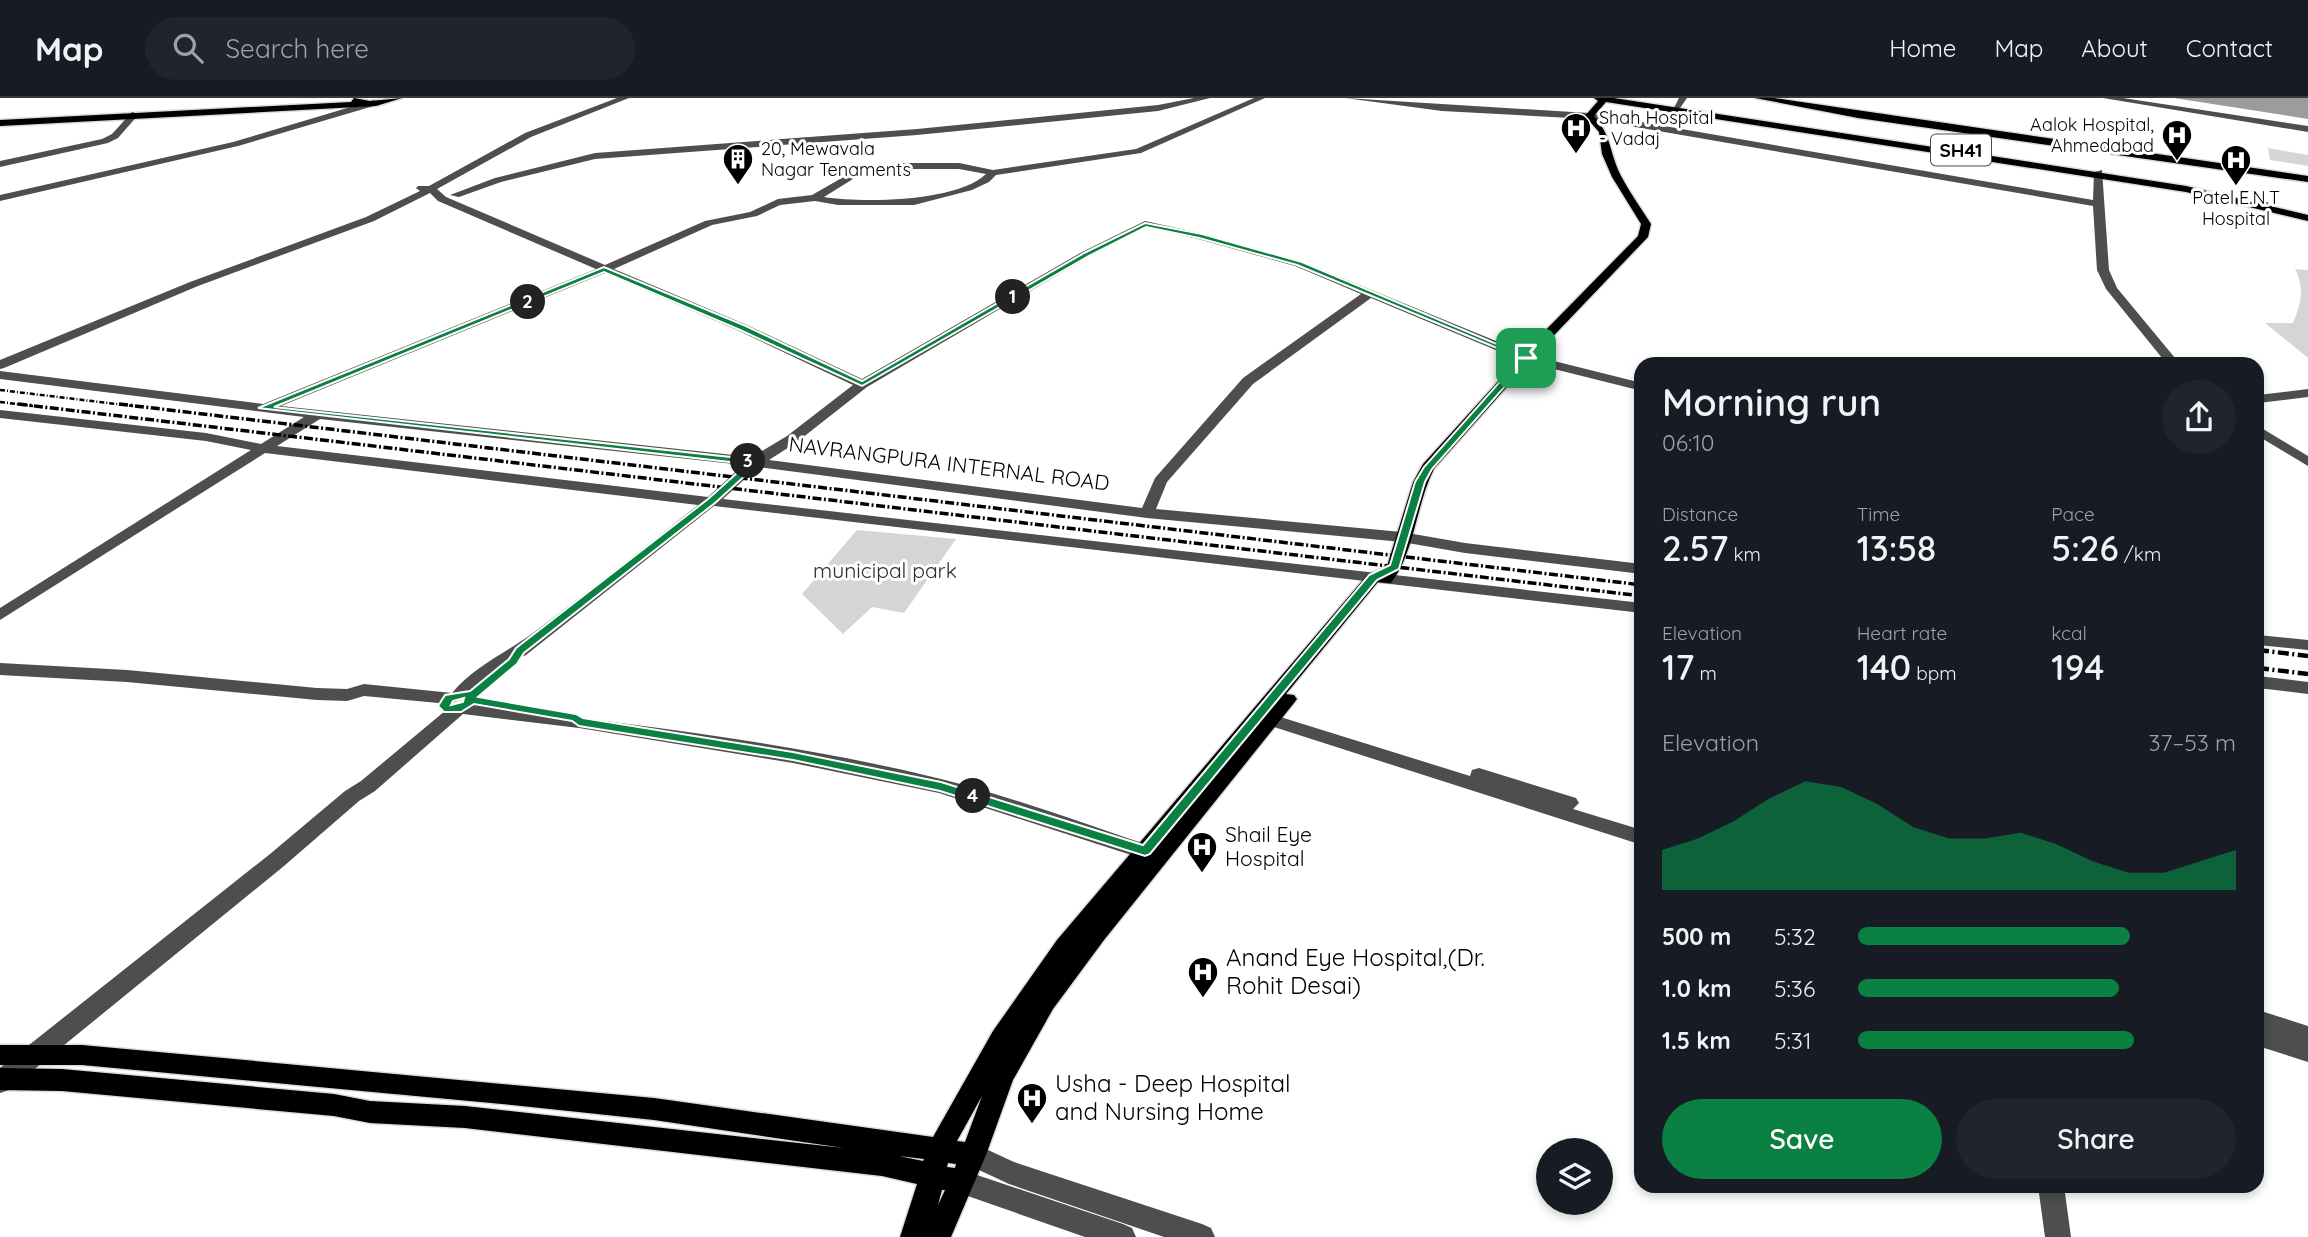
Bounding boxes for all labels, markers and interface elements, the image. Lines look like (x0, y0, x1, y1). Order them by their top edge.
search box (145, 17, 635, 80)
text: Map (35, 28, 103, 69)
icon: search (169, 29, 207, 67)
text: Search here (225, 32, 369, 65)
text: Home (1889, 33, 1956, 63)
text: Map (1994, 33, 2043, 63)
text: About (2081, 33, 2148, 63)
text: Contact (2186, 33, 2273, 63)
place label: Shah Hospital - Vadaj (1599, 106, 1714, 150)
hospital icon: Shah Hospital - Vadaj (1559, 111, 1593, 155)
place label: Aalok Hospital, Ahmedabad (2030, 113, 2154, 157)
hospital icon: Aalok Hospital, Ahmedabad (2160, 118, 2194, 162)
road number: SH41 (1931, 134, 1991, 166)
place label: 20, Mewavala Nagar Tenaments (761, 137, 911, 181)
building icon: 20, Mewavala Nagar Tenaments (721, 142, 755, 186)
hospital icon: Patel E.N.T Hospital (2219, 143, 2253, 187)
place label: Patel E.N.T Hospital (2192, 186, 2280, 230)
pin: 1 (996, 280, 1030, 314)
pin: 2 (510, 284, 546, 320)
text: 1 (1009, 284, 1016, 308)
text: 2 (522, 289, 533, 313)
pin (1496, 328, 1556, 388)
icon: arrive (1507, 339, 1545, 377)
text: Morning run (1662, 378, 1881, 426)
button: share (2162, 380, 2236, 454)
text: 06:10 (1662, 428, 1715, 457)
street label: NAVRANGPURA INTERNAL ROAD (787, 430, 1111, 496)
pin: 3 (730, 444, 766, 478)
text: 3 (742, 448, 753, 472)
text: Distance (1662, 502, 1738, 526)
text: Time (1857, 502, 1900, 526)
text: Pace (2051, 502, 2095, 526)
text: 2.57 (1662, 526, 1728, 570)
text: 13:58 (1857, 526, 1936, 570)
text: 5:26 (2051, 526, 2119, 570)
text: km (1728, 542, 1761, 566)
text: /km (2119, 542, 2161, 566)
park label: municipal park (813, 557, 957, 583)
text: Elevation (1662, 621, 1742, 645)
text: Heart rate (1857, 621, 1947, 645)
text: kcal (2051, 621, 2087, 645)
text: 17 (1662, 645, 1694, 689)
text: 140 (1857, 645, 1911, 689)
text: 194 (2051, 645, 2104, 689)
text: m (1694, 661, 1717, 685)
text: bpm (1911, 661, 1957, 685)
text: Elevation (1662, 728, 1759, 757)
text: 37–53 m (2149, 728, 2236, 757)
pin: 4 (956, 778, 990, 814)
text: 4 (967, 783, 978, 807)
place label: Shail Eye Hospital (1225, 821, 1312, 871)
hospital icon: Shail Eye Hospital (1185, 830, 1219, 874)
text: 500 m (1662, 922, 1731, 951)
text: 5:32 (1774, 922, 1816, 951)
place label: Anand Eye Hospital,(Dr. Rohit Desai) (1226, 942, 1485, 1000)
hospital icon: Anand Eye Hospital,(Dr. Rohit Desai) (1186, 955, 1220, 999)
text: 1.0 km (1662, 974, 1732, 1003)
text: 5:36 (1774, 974, 1815, 1003)
text: 1.5 km (1662, 1026, 1731, 1055)
text: 5:31 (1774, 1026, 1811, 1055)
place label: Usha - Deep Hospital and Nursing Home (1055, 1068, 1291, 1126)
hospital icon: Usha - Deep Hospital and Nursing Home (1015, 1081, 1049, 1125)
button: Save (1662, 1099, 1942, 1179)
button: Share (1956, 1099, 2236, 1179)
map controls (1536, 1138, 1613, 1215)
button: layers (1536, 1138, 1613, 1215)

